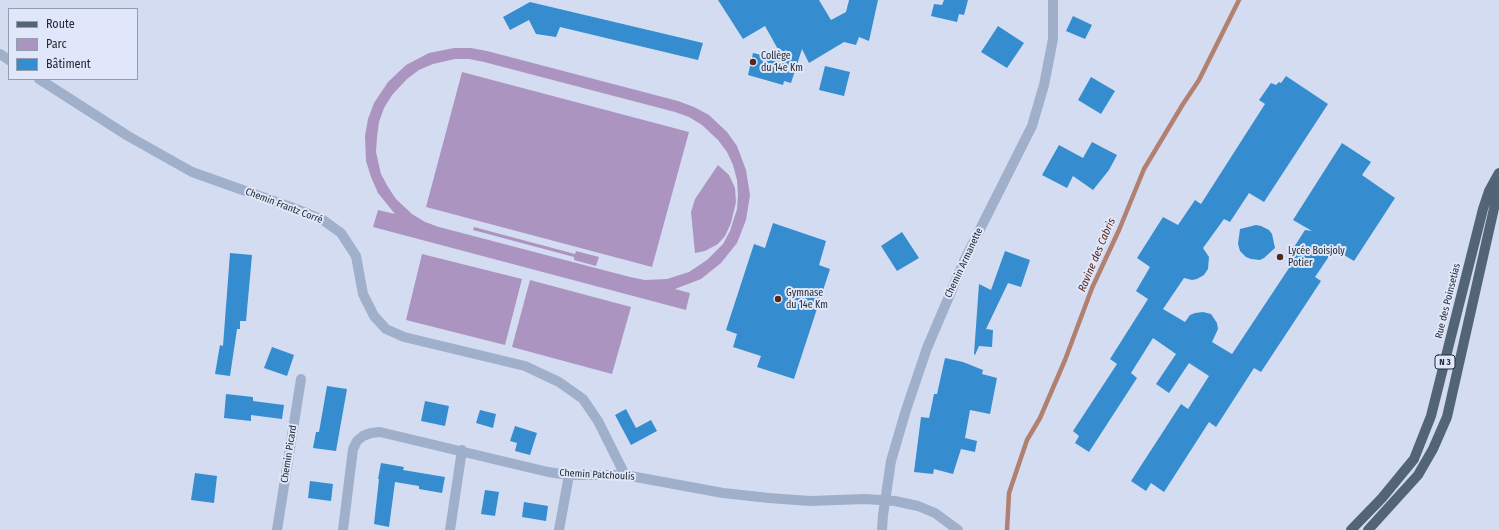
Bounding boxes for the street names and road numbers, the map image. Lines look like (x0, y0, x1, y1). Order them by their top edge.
street label: Chemin Frantz Corré (244, 186, 324, 226)
street label: Chemin Armanette (943, 226, 985, 300)
street label: Rue des Poinsetias (1433, 262, 1463, 340)
road number: N 3 (1435, 355, 1455, 369)
street label: Chemin Picard (279, 424, 299, 484)
street label: Chemin Patchoulis (559, 467, 635, 483)

